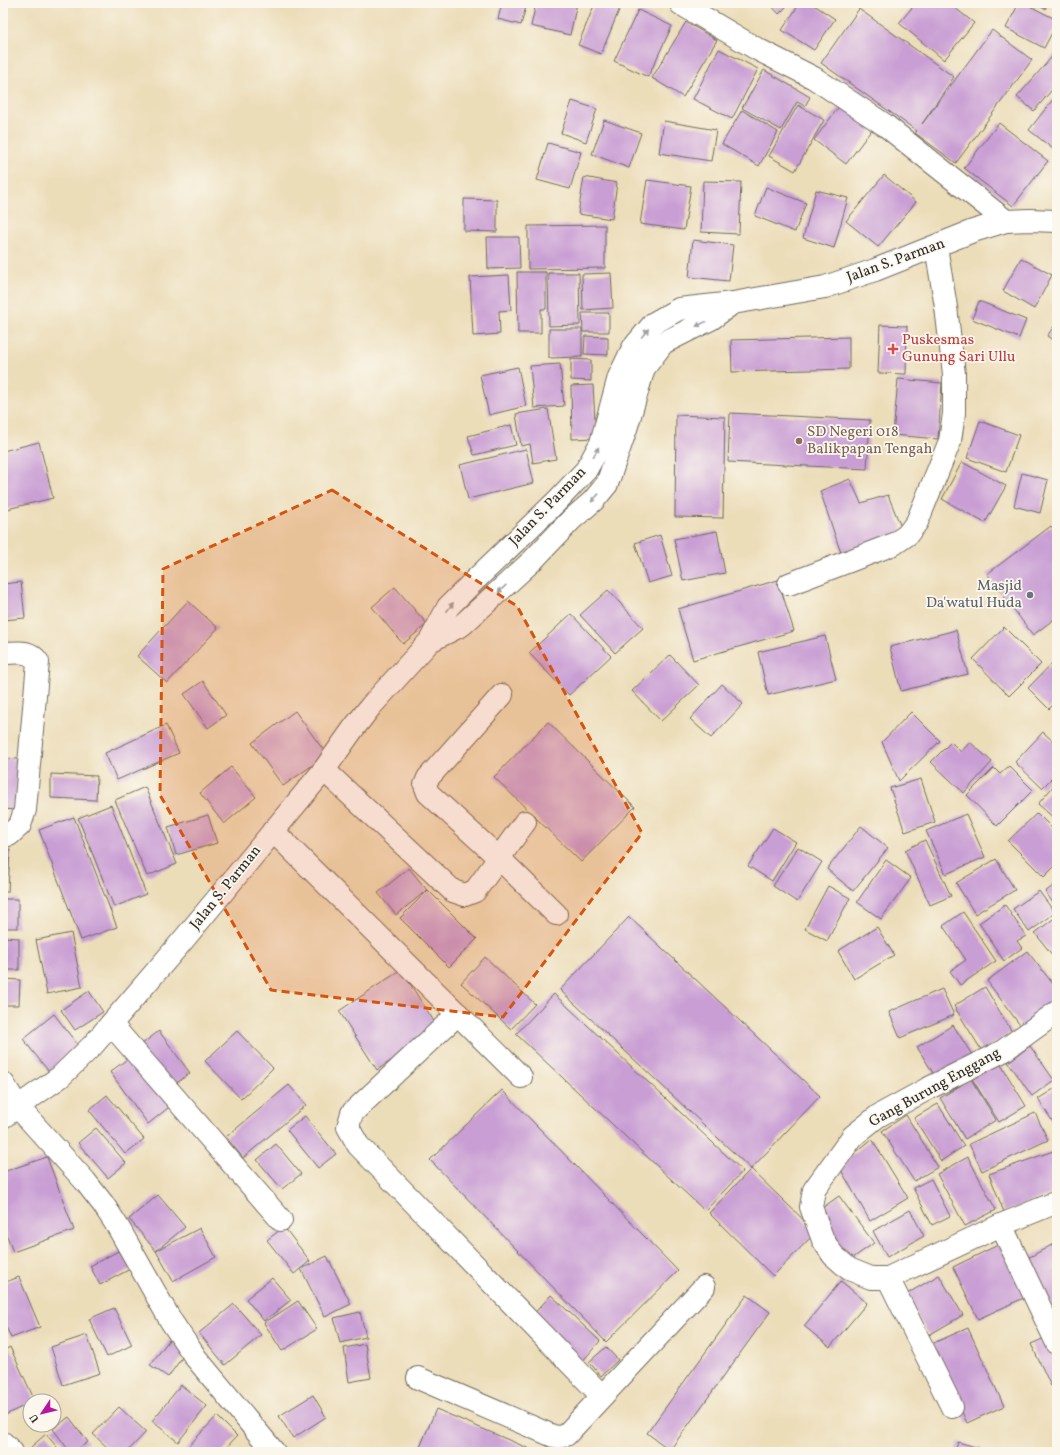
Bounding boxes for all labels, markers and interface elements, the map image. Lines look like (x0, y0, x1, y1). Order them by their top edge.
street label: Jalan S. Parman (844, 233, 948, 289)
one-way arrow (695, 321, 706, 327)
one-way arrow (641, 328, 650, 339)
place label: Puskesmas Gunung Sari Ullu (902, 330, 1016, 368)
marker: Puskesmas Gunung Sari Ullu (887, 343, 899, 355)
place label: SD Negeri 018 Balikpapan Tengah (807, 422, 933, 460)
marker: SD Negeri 018 Balikpapan Tengah (794, 436, 804, 446)
one-way arrow (593, 446, 599, 458)
street label: Jalan S. Parman (505, 463, 591, 551)
one-way arrow (591, 494, 600, 503)
place label: Masjid Da'watul Huda (926, 576, 1022, 614)
one-way arrow (497, 584, 507, 594)
marker: Masjid Da'watul Huda (1025, 590, 1035, 600)
one-way arrow (445, 602, 453, 612)
street label: Jalan S. Parman (185, 841, 267, 935)
street label: Gang Burung Enggang (865, 1043, 1005, 1133)
north arrow (22, 1393, 62, 1433)
text: U (26, 1410, 43, 1425)

